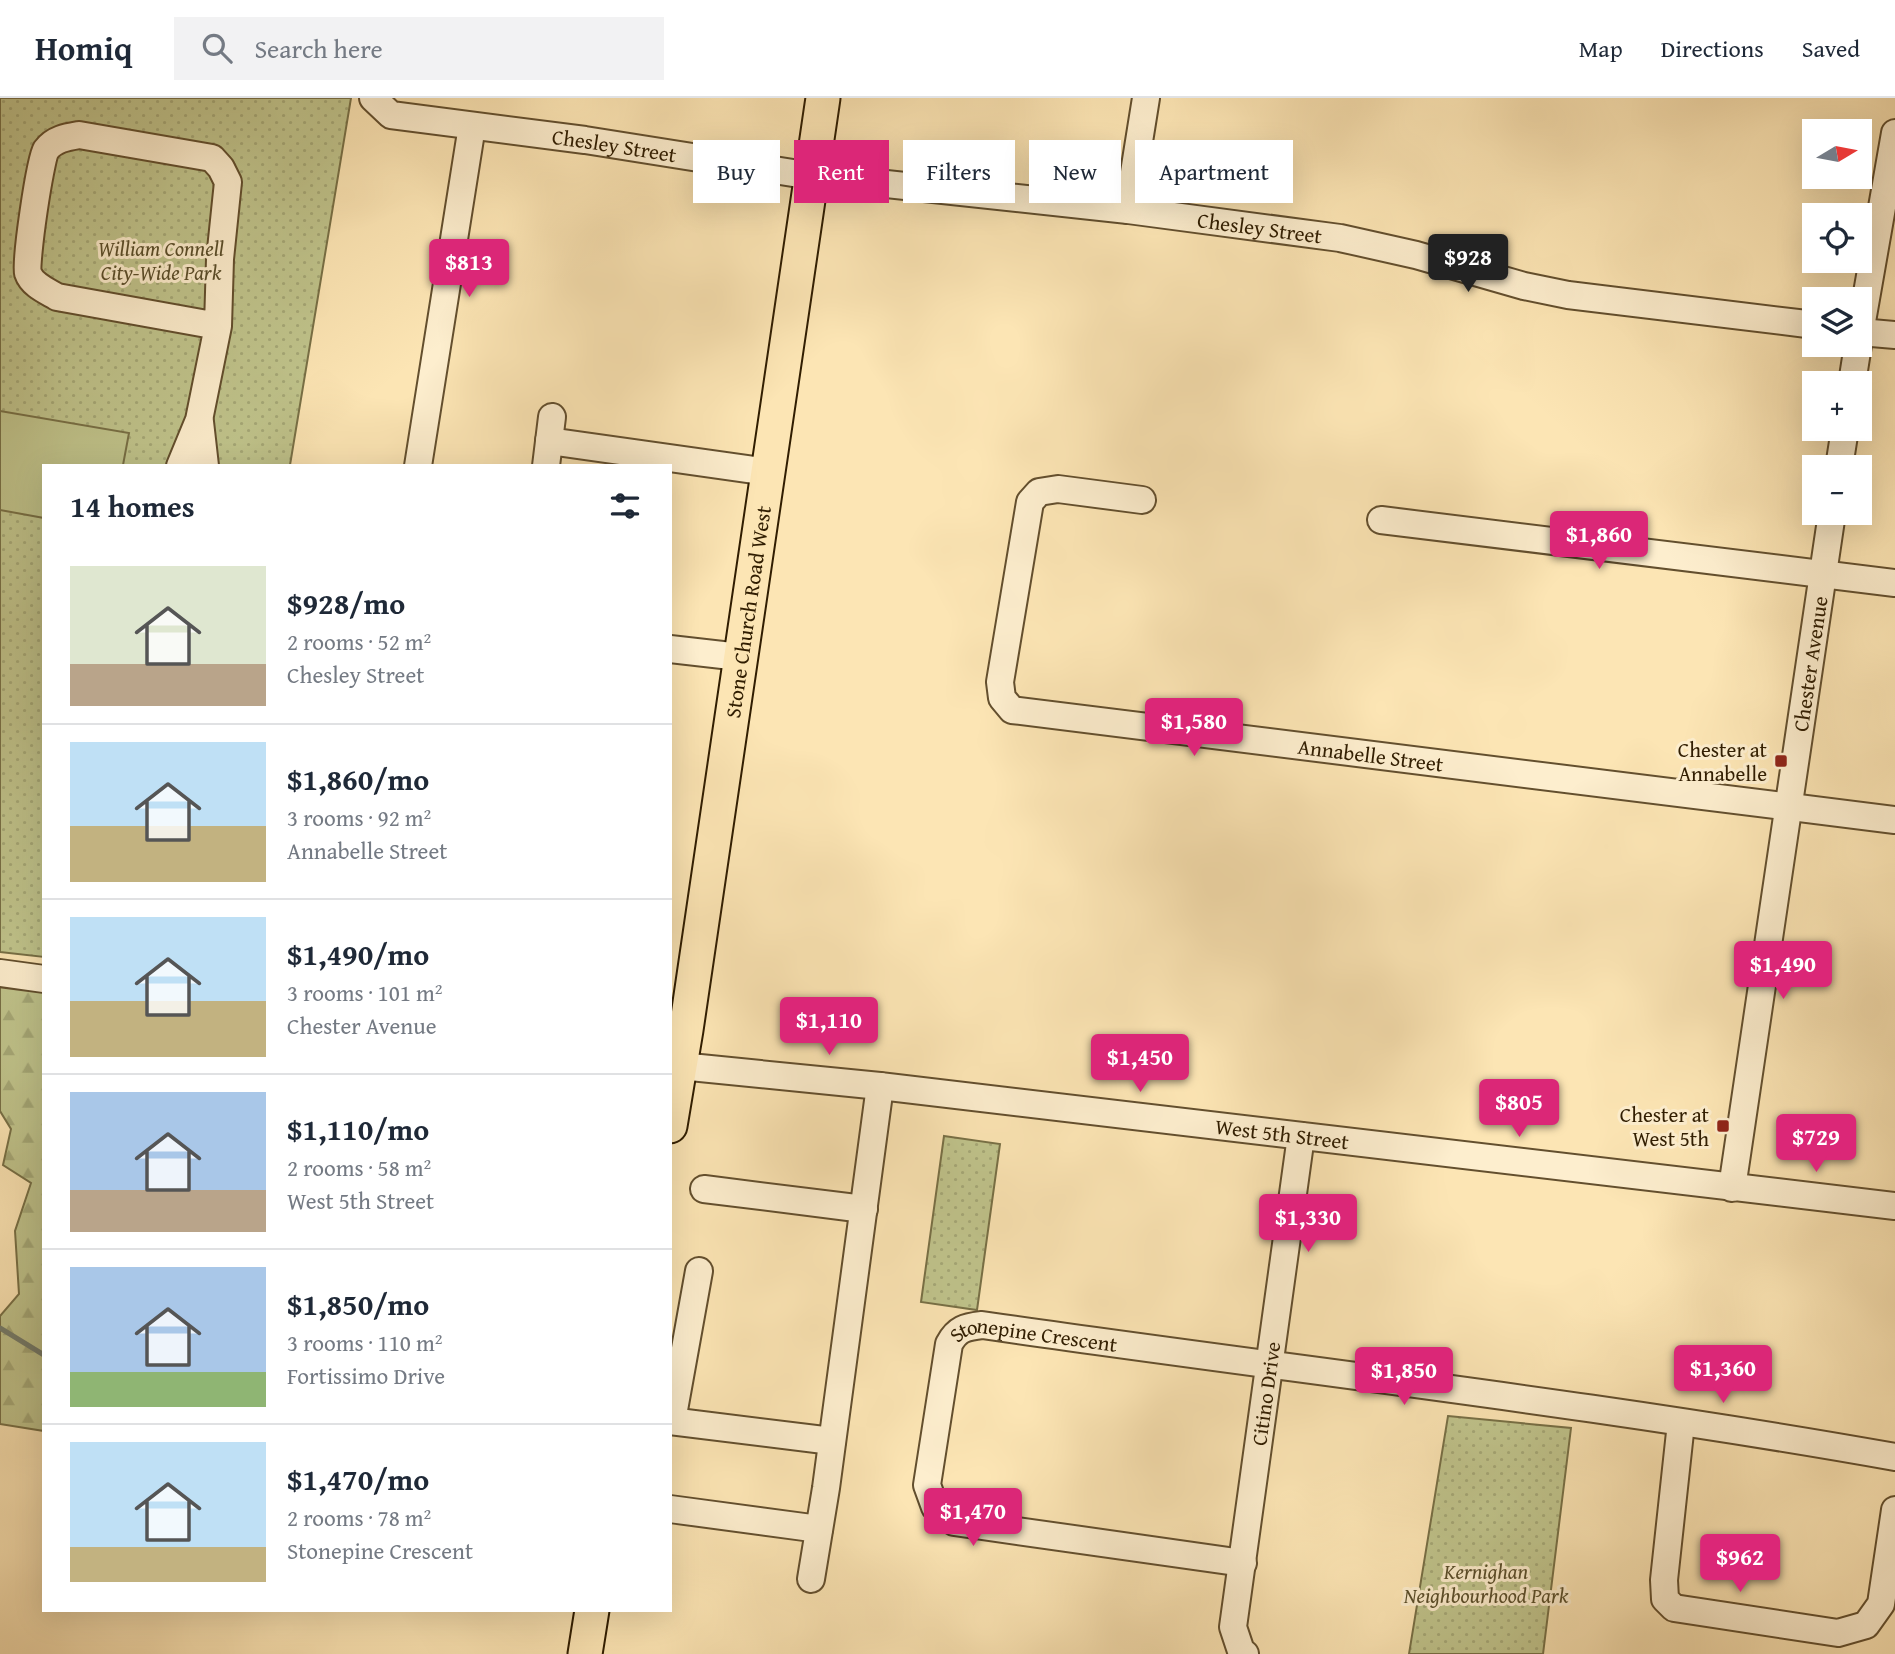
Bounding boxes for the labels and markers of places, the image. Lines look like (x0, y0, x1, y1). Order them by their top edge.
pin: $928 (1427, 234, 1509, 294)
pin: $813 (428, 240, 510, 299)
pin: $1,860 (1542, 512, 1656, 571)
pin: $1,580 (1137, 698, 1251, 758)
place label: Chester at Annabelle (1678, 734, 1768, 789)
marker: Chester at Annabelle (1773, 753, 1789, 769)
pin: $1,490 (1726, 942, 1840, 1001)
pin: $1,110 (772, 998, 886, 1057)
pin: $1,450 (1083, 1034, 1197, 1094)
pin: $805 (1478, 1080, 1560, 1139)
place label: Chester at West 5th (1620, 1099, 1710, 1154)
pin: $729 (1775, 1114, 1857, 1174)
marker: Chester at West 5th (1715, 1118, 1731, 1134)
pin: $1,330 (1251, 1194, 1365, 1254)
pin: $1,360 (1666, 1346, 1780, 1405)
pin: $1,850 (1347, 1348, 1461, 1407)
pin: $1,470 (916, 1488, 1030, 1548)
pin: $962 (1699, 1534, 1781, 1594)

